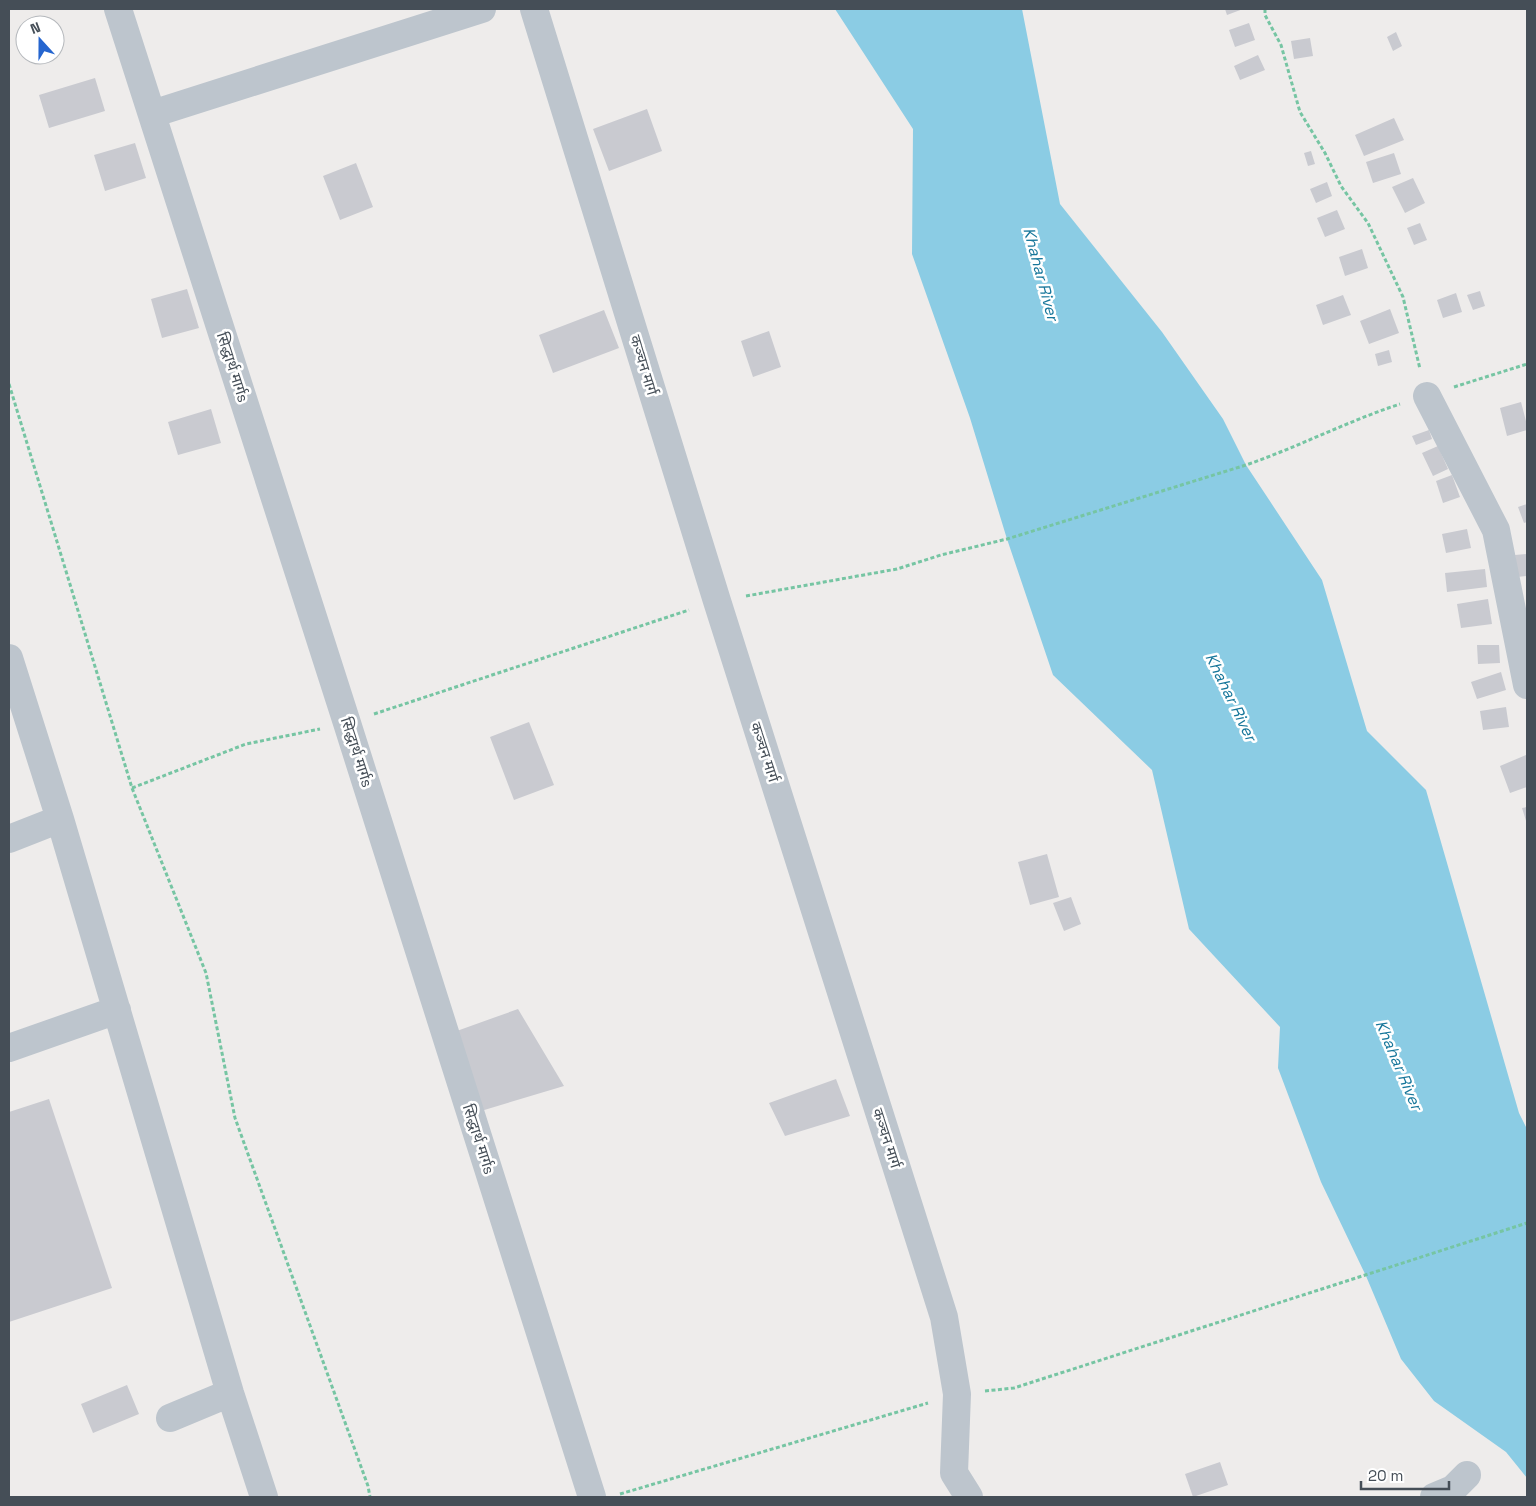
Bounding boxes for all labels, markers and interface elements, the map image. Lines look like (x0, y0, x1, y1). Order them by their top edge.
north arrow (15, 15, 65, 65)
text: N (28, 18, 43, 38)
water label: Khahar River (1018, 225, 1064, 325)
street label: सिद्धार्थ मार्गs (213, 330, 253, 405)
street label: कञ्चन मार्ग (626, 333, 662, 398)
water label: Khahar River (1201, 649, 1262, 746)
street label: सिद्धार्थ मार्गs (337, 715, 377, 790)
street label: कञ्चन मार्ग (746, 720, 784, 785)
water label: Khahar River (1371, 1017, 1428, 1115)
street label: सिद्धार्थ मार्गs (459, 1102, 499, 1177)
street label: कञ्चन मार्ग (868, 1106, 906, 1171)
scale bar (1361, 1458, 1448, 1490)
text: 20 m (1368, 1466, 1403, 1485)

